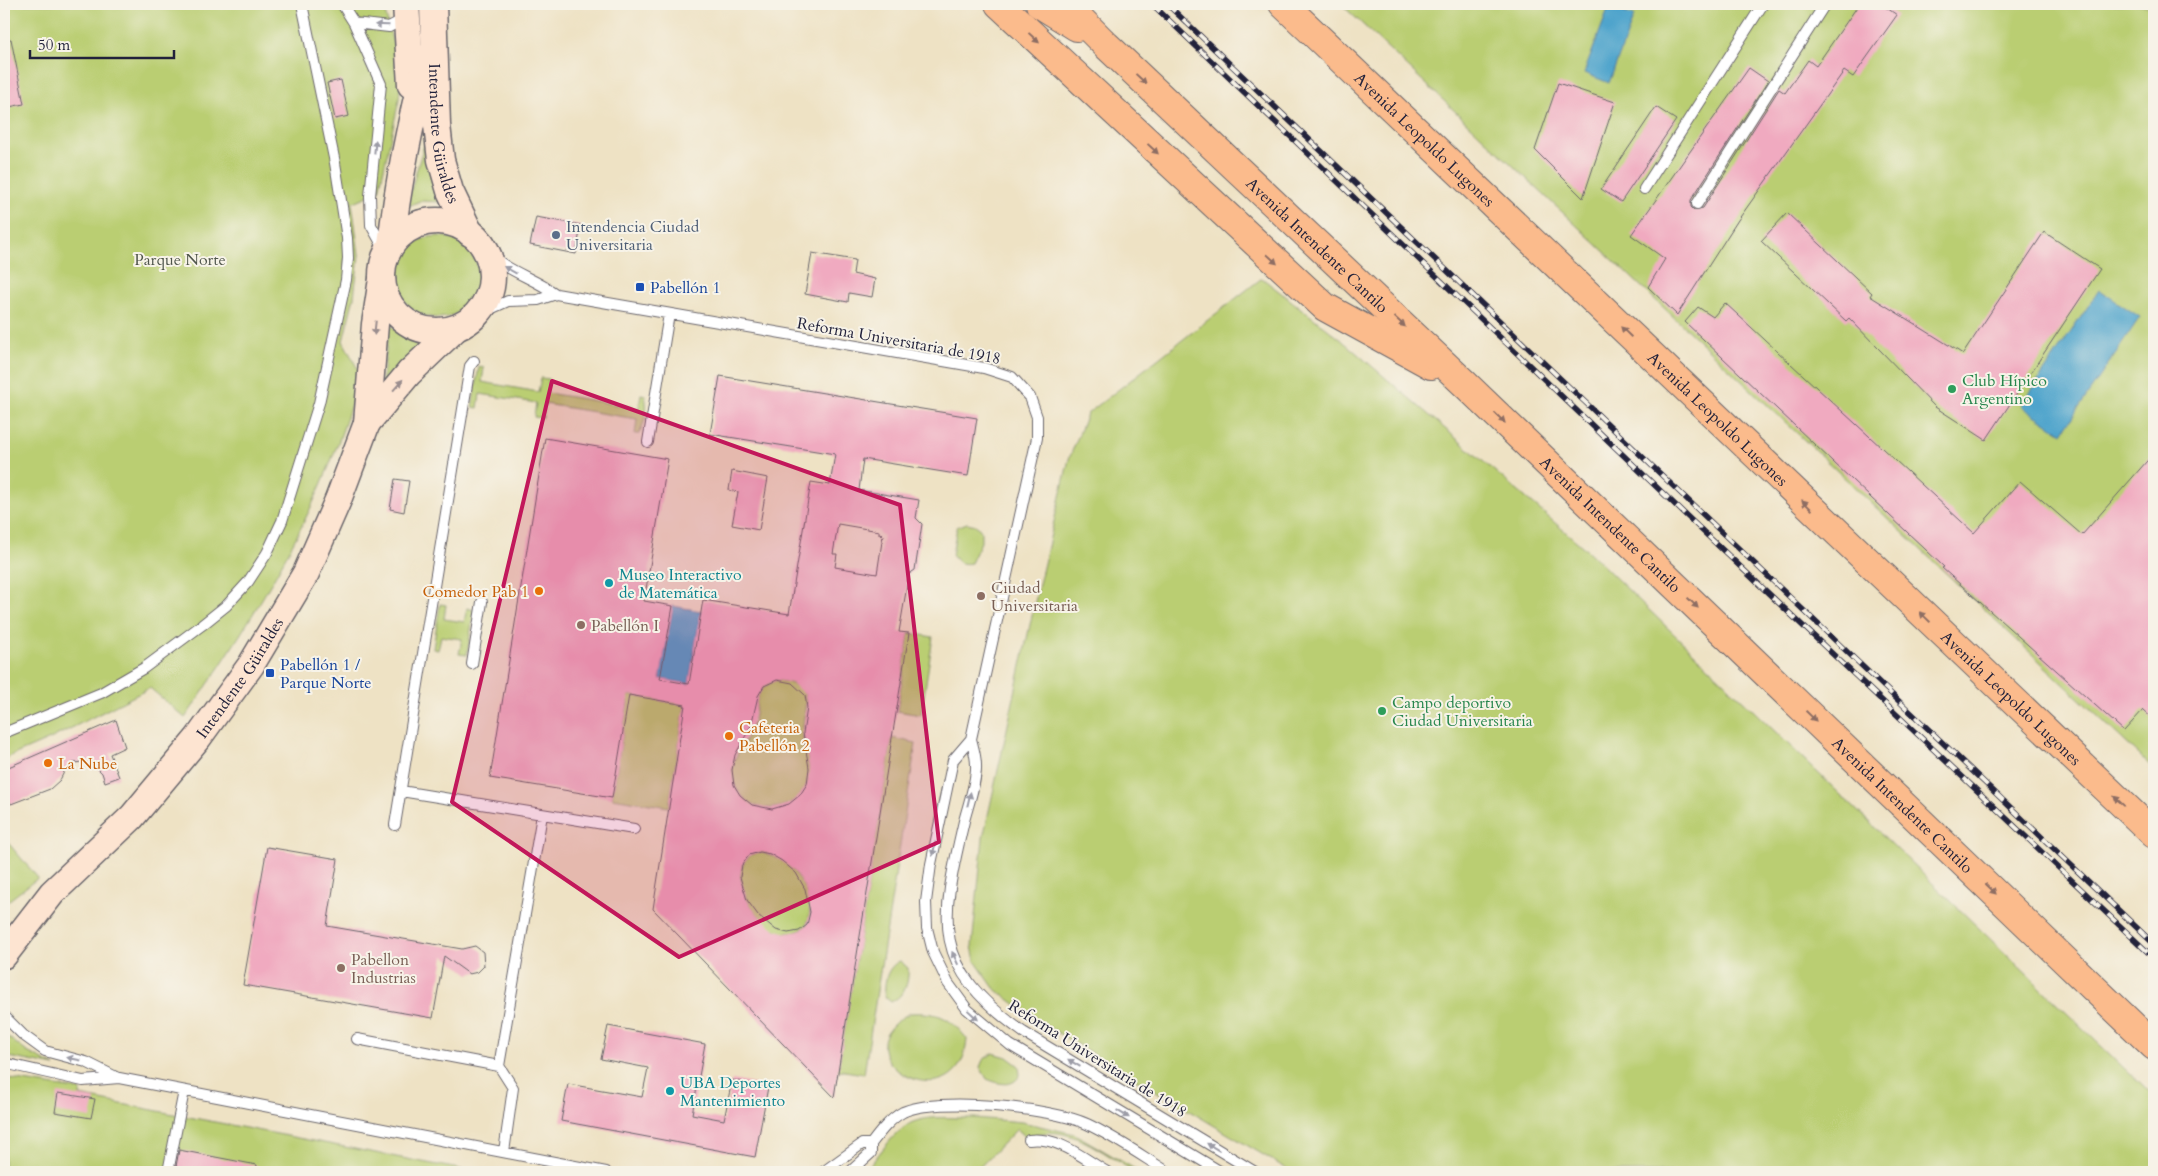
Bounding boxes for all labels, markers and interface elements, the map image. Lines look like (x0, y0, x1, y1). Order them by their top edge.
one-way arrow (374, 21, 390, 29)
scale bar (30, 28, 174, 60)
one-way arrow (1028, 32, 1040, 44)
text: 50 m (38, 35, 70, 55)
street label: Intendente Güiraldes (423, 63, 464, 207)
street label: Avenida Leopoldo Lugones (1349, 68, 1499, 212)
one-way arrow (1135, 73, 1147, 85)
one-way arrow (371, 139, 379, 155)
one-way arrow (1147, 143, 1159, 155)
street label: Avenida Intendente Cantilo (1241, 173, 1393, 318)
place label: Intendencia Ciudad Universitaria (566, 216, 700, 256)
marker: Intendencia Ciudad Universitaria (550, 229, 562, 241)
park label: Parque Norte (134, 249, 226, 271)
one-way arrow (1266, 253, 1278, 265)
one-way arrow (503, 266, 518, 274)
place label: Pabellón 1 (650, 277, 721, 299)
marker: Pabellón 1 (634, 281, 646, 293)
street label: Reforma Universitaria de 1918 (795, 312, 1002, 370)
one-way arrow (1393, 316, 1405, 328)
one-way arrow (371, 320, 379, 336)
one-way arrow (1621, 326, 1633, 338)
street label: Avenida Leopoldo Lugones (1642, 347, 1792, 492)
place label: Club Hípico Argentino (1962, 370, 2047, 410)
one-way arrow (392, 380, 404, 392)
marker: Club Hípico Argentino (1946, 383, 1958, 395)
one-way arrow (1494, 412, 1506, 424)
street label: Avenida Intendente Cantilo (1535, 452, 1686, 598)
one-way arrow (1801, 499, 1813, 511)
place label: Museo Interactivo de Matemática (619, 564, 742, 604)
marker: Museo Interactivo de Matemática (603, 577, 615, 589)
place label: Ciudad Universitaria (991, 577, 1078, 617)
place label: Comedor Pab 1 (423, 581, 529, 603)
marker: Comedor Pab 1 (533, 585, 545, 597)
marker: Ciudad Universitaria (975, 590, 987, 602)
one-way arrow (1687, 597, 1699, 609)
one-way arrow (1919, 611, 1931, 623)
street label: Intendente Güiraldes (191, 614, 289, 743)
place label: Pabellón I (591, 615, 659, 637)
marker: Pabellón I (575, 619, 587, 631)
street label: Avenida Leopoldo Lugones (1936, 627, 2086, 771)
place label: Pabellón 1 / Parque Norte (280, 654, 372, 694)
marker: Pabellón 1 / Parque Norte (264, 667, 276, 679)
place label: Campo deportivo Ciudad Universitaria (1392, 692, 1533, 732)
marker: Campo deportivo Ciudad Universitaria (1376, 705, 1388, 717)
one-way arrow (1804, 710, 1816, 722)
place label: Cafeteria Pabellón 2 (739, 717, 810, 757)
marker: Cafeteria Pabellón 2 (723, 730, 735, 742)
street label: Avenida Intendente Cantilo (1827, 732, 1978, 879)
place label: La Nube (58, 753, 117, 775)
marker: La Nube (42, 757, 54, 769)
one-way arrow (965, 791, 973, 806)
one-way arrow (2113, 795, 2125, 807)
one-way arrow (930, 841, 938, 856)
one-way arrow (1984, 883, 1996, 895)
place label: Pabellon Industrias (351, 949, 416, 989)
one-way arrow (951, 951, 959, 965)
marker: Pabellon Industrias (335, 962, 347, 974)
street label: Reforma Universitaria de 1918 (1004, 995, 1191, 1123)
one-way arrow (967, 1009, 979, 1021)
one-way arrow (67, 1055, 82, 1063)
one-way arrow (1068, 1059, 1081, 1068)
place label: UBA Deportes Mantenimiento (680, 1072, 785, 1112)
marker: UBA Deportes Mantenimiento (664, 1085, 676, 1097)
one-way arrow (1117, 1109, 1130, 1118)
one-way arrow (1207, 1143, 1220, 1152)

